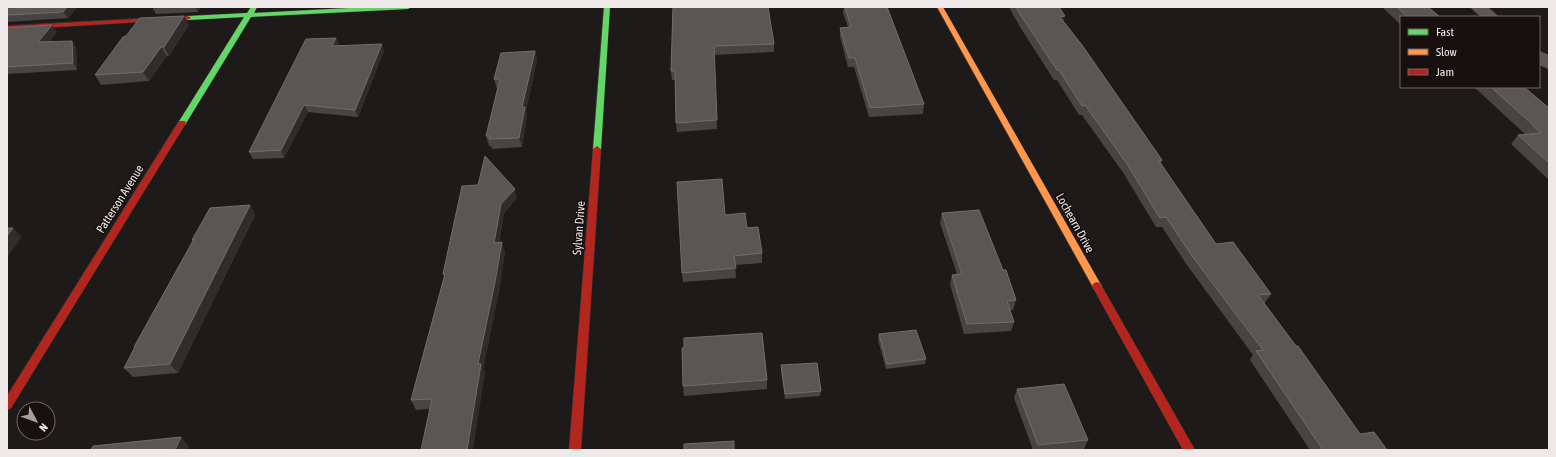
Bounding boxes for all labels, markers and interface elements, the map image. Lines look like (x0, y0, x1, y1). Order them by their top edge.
legend (1400, 16, 1540, 88)
text: Fast (1436, 25, 1454, 39)
text: Slow (1436, 45, 1457, 59)
text: Jam (1436, 65, 1454, 79)
street label: Patterson Avenue (94, 162, 146, 236)
street label: Lochearn Drive (1053, 191, 1097, 255)
street label: Sylvan Drive (570, 201, 588, 255)
north arrow (16, 401, 56, 441)
text: N (37, 421, 50, 434)

